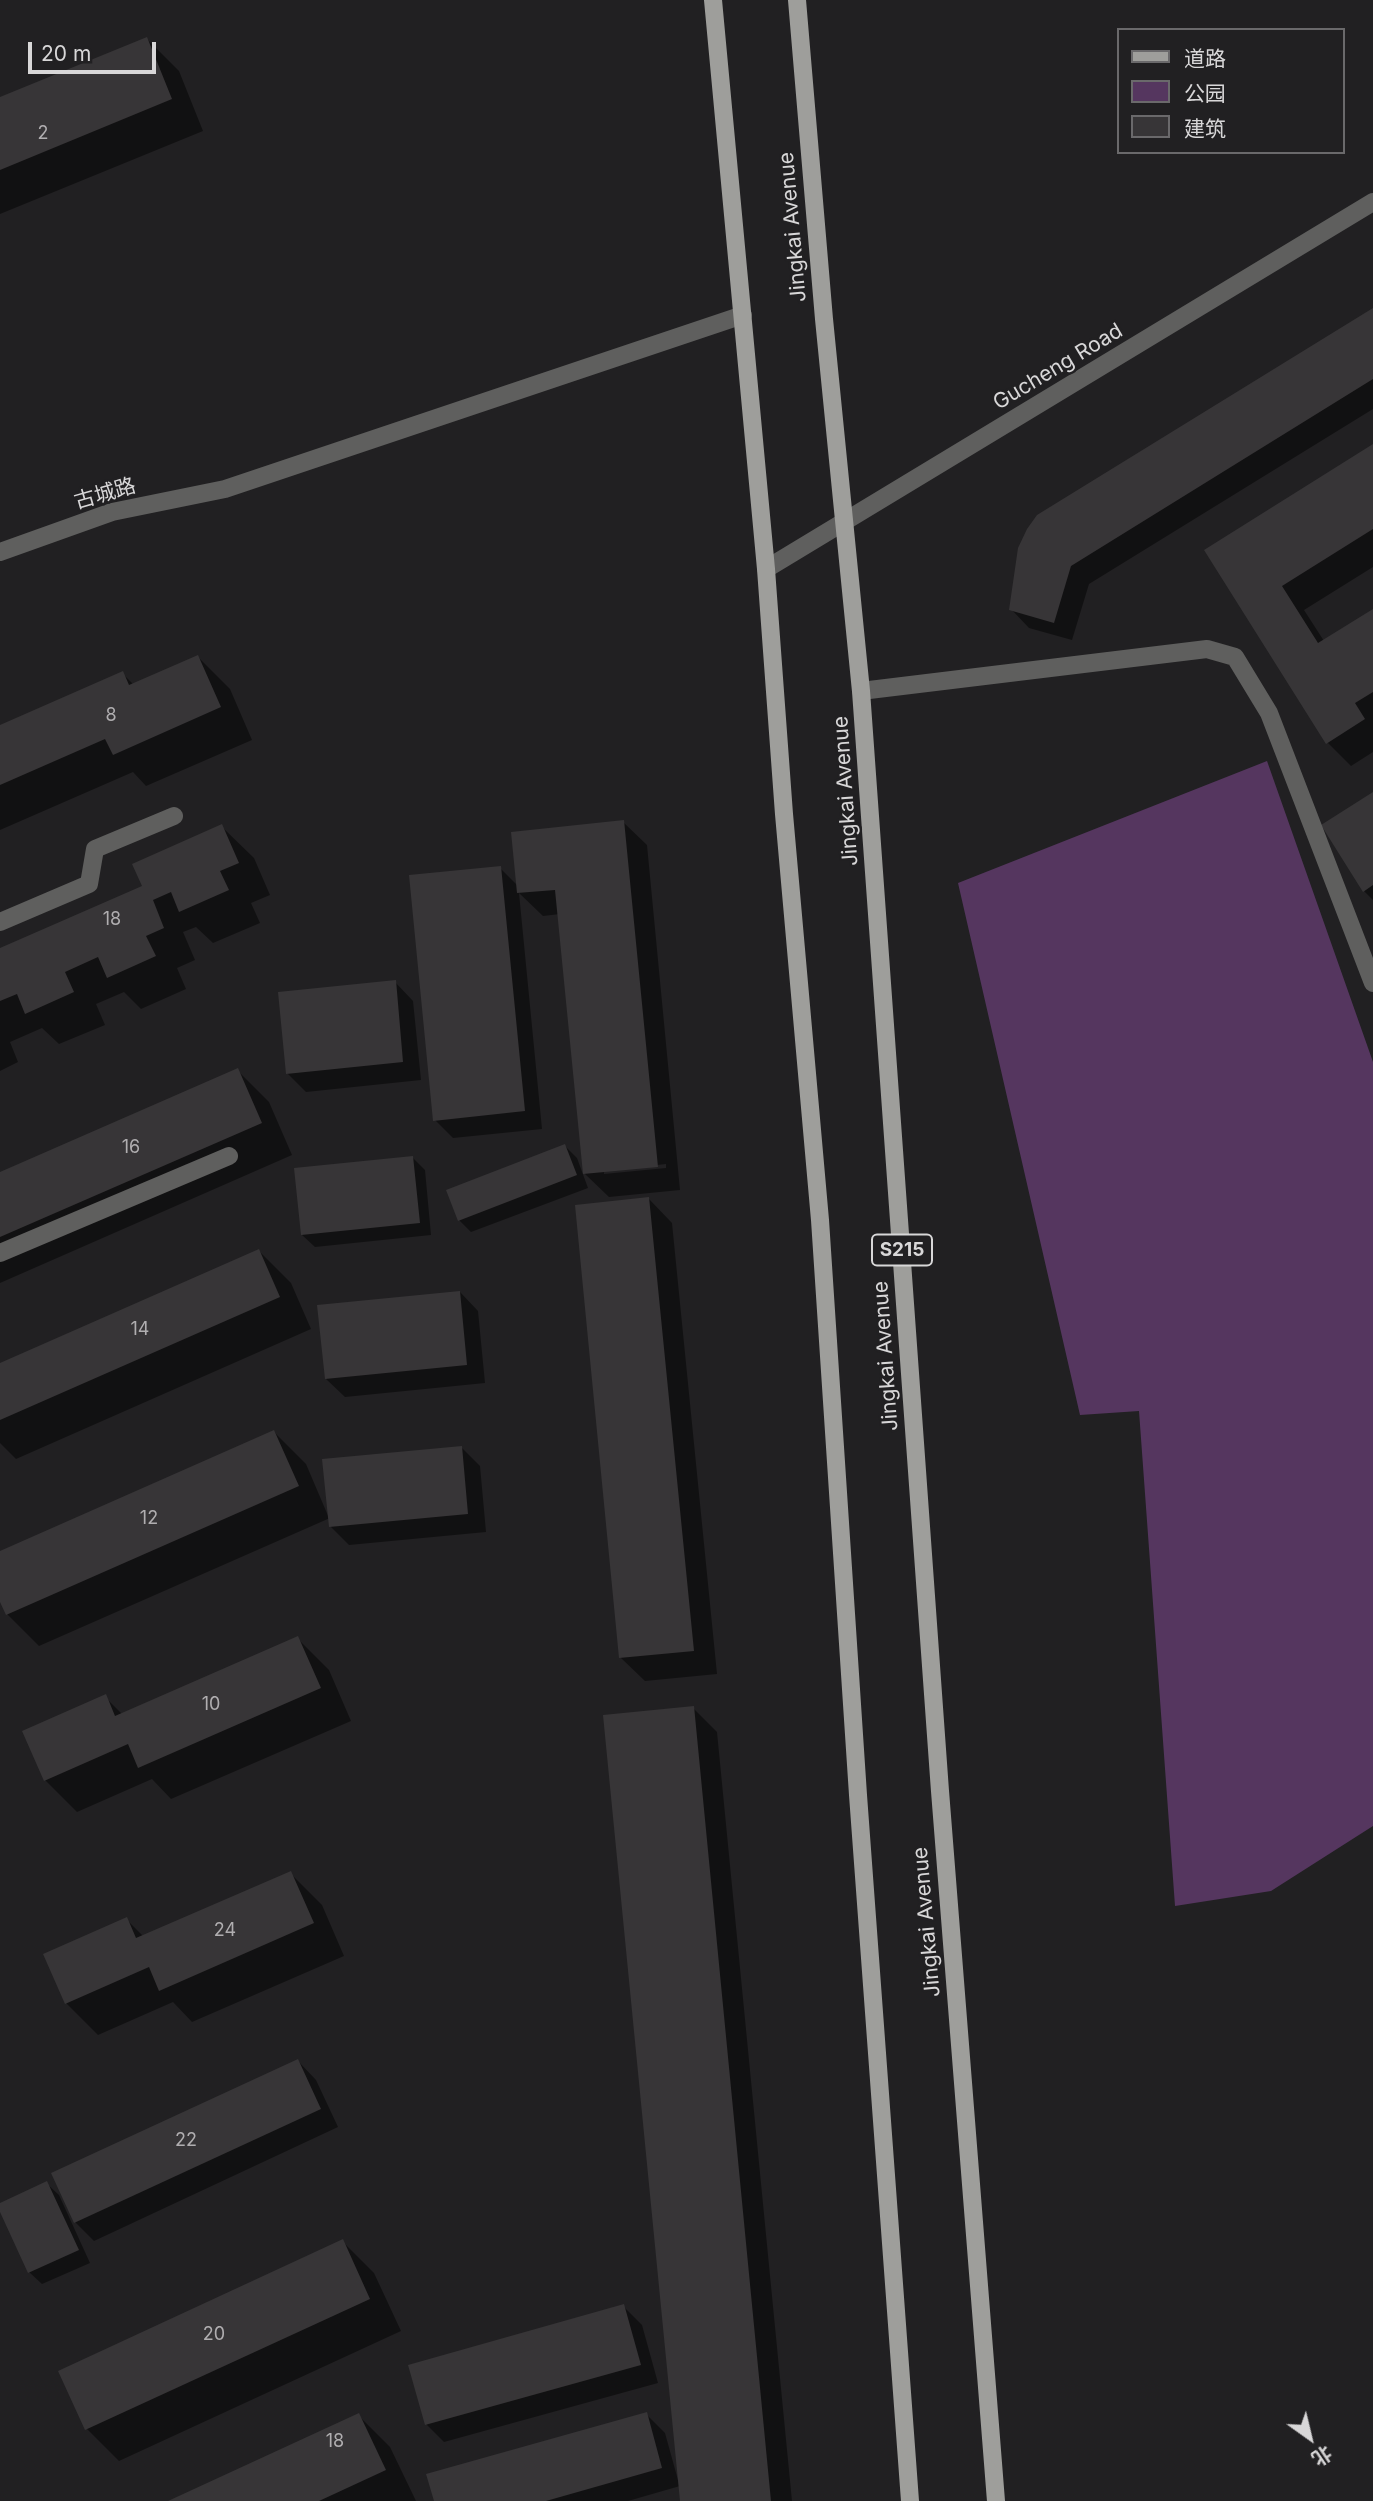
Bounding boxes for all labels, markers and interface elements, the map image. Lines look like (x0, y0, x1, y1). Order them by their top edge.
scale bar (32, 28, 159, 72)
legend (1118, 28, 1345, 154)
text: 20 m (41, 41, 91, 66)
text: 道路 (1184, 46, 1226, 71)
text: 公园 (1184, 81, 1226, 106)
text: 建筑 (1184, 116, 1226, 141)
house number: 2 (38, 123, 48, 145)
street label: Jingkai Avenue (774, 151, 812, 303)
street label: Gucheng Road (989, 318, 1127, 416)
street label: 古城路 (71, 473, 139, 515)
house number: 8 (105, 705, 117, 727)
street label: Jingkai Avenue (828, 715, 864, 867)
house number: 18 (103, 909, 121, 931)
house number: 16 (122, 1137, 140, 1159)
road number: S215 (872, 1234, 932, 1266)
street label: Jingkai Avenue (868, 1280, 904, 1432)
house number: 14 (131, 1319, 149, 1341)
house number: 12 (140, 1508, 158, 1530)
house number: 10 (202, 1694, 220, 1716)
street label: Jingkai Avenue (908, 1846, 946, 1998)
house number: 24 (214, 1920, 236, 1942)
house number: 22 (175, 2130, 197, 2152)
house number: 20 (203, 2324, 225, 2346)
north arrow (1275, 2403, 1345, 2473)
house number: 18 (326, 2431, 344, 2453)
text: 北 (1308, 2441, 1336, 2471)

